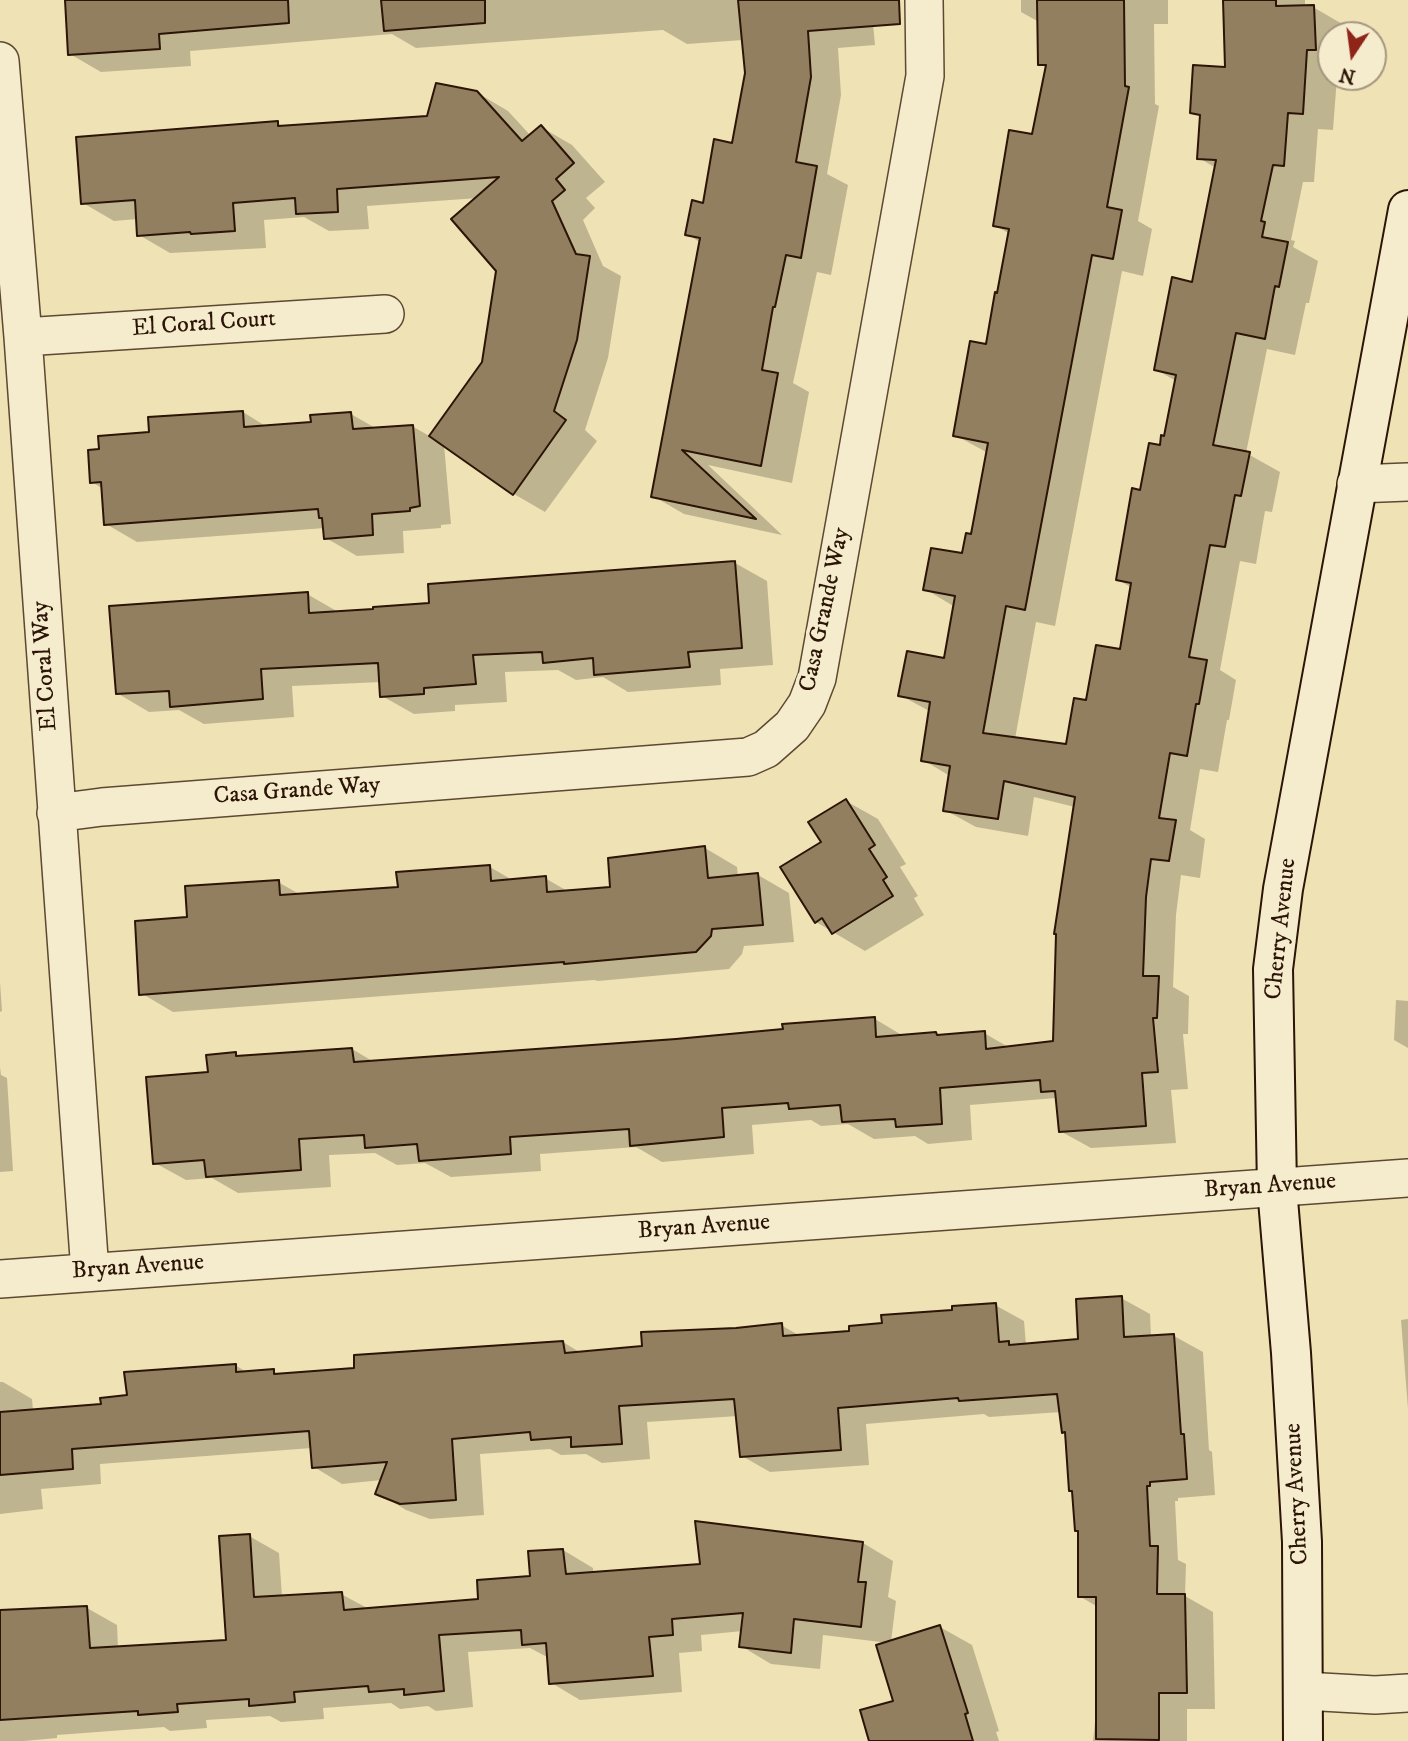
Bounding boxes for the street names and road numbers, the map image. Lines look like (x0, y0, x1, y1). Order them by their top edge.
street label: El Coral Court (131, 306, 277, 344)
street label: Casa Grande Way (795, 525, 857, 695)
street label: El Coral Way (27, 600, 65, 732)
street label: Casa Grande Way (213, 772, 381, 812)
street label: Cherry Avenue (1260, 857, 1304, 1001)
street label: Bryan Avenue (1203, 1168, 1337, 1206)
street label: Bryan Avenue (637, 1209, 771, 1247)
street label: Bryan Avenue (71, 1249, 205, 1287)
street label: Cherry Avenue (1280, 1422, 1316, 1566)

